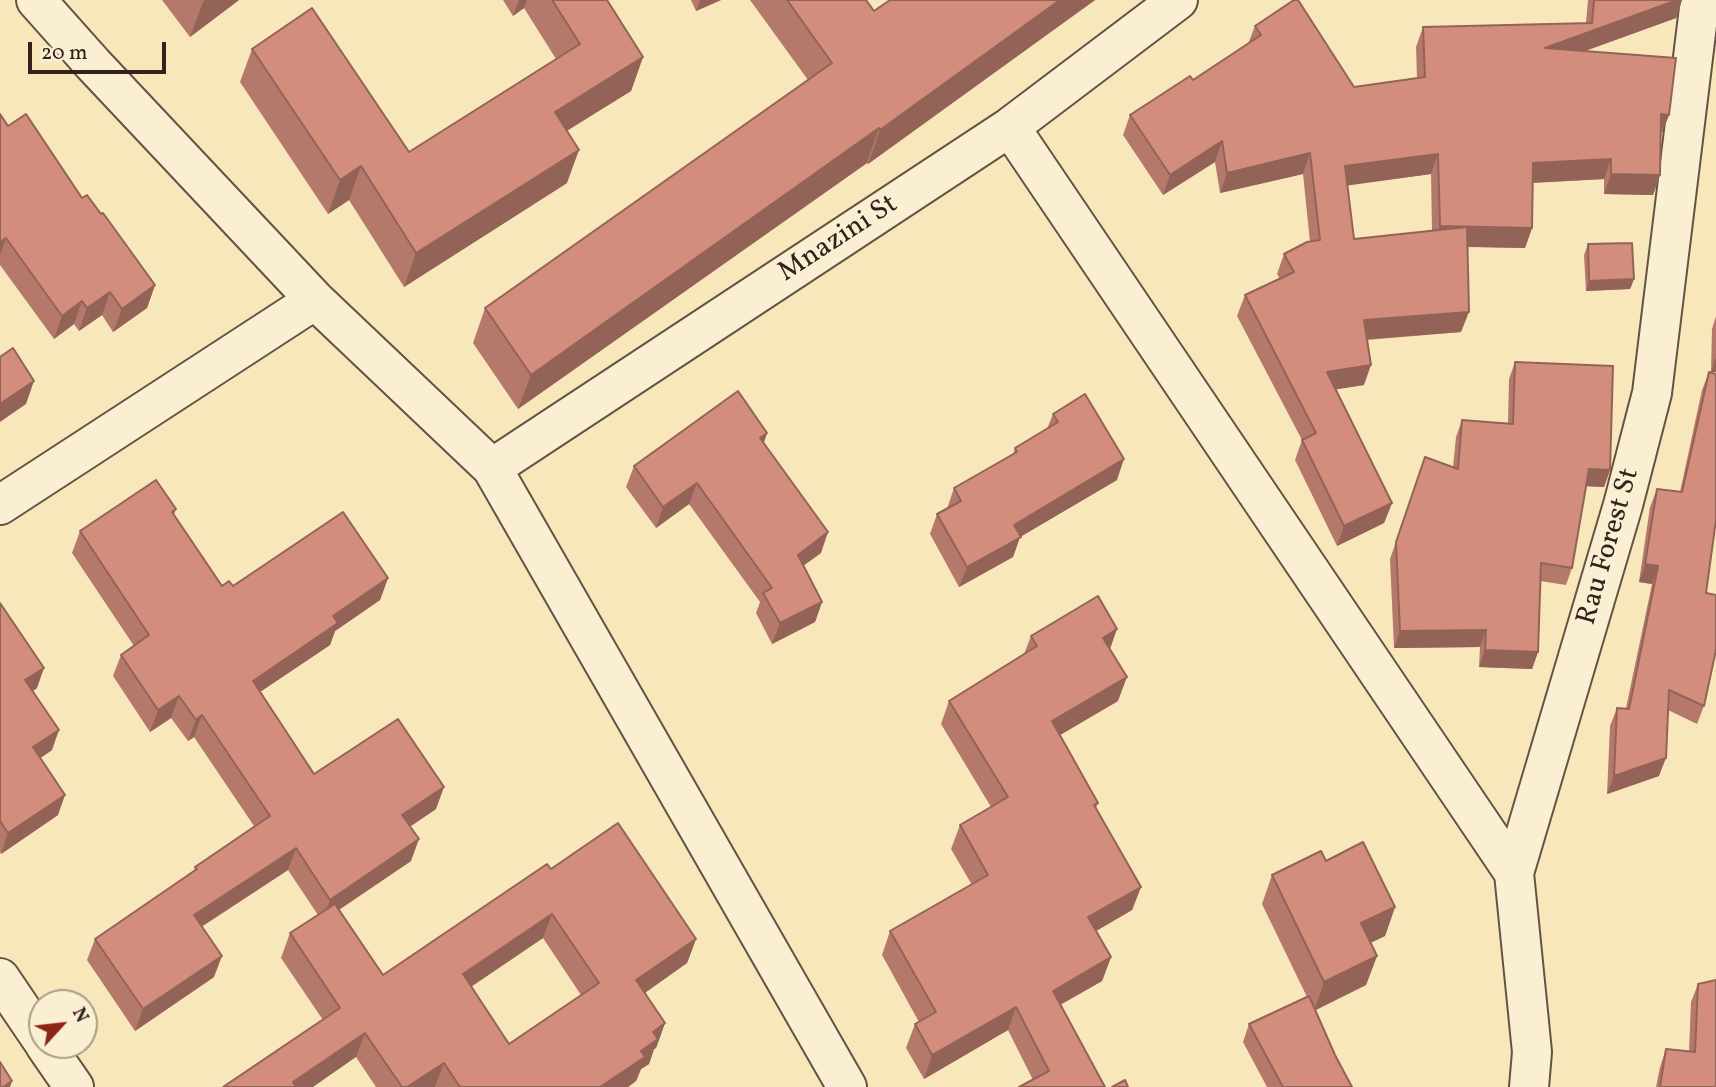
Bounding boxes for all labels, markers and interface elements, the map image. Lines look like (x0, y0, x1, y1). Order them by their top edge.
scale bar (32, 28, 170, 72)
text: 20 m (41, 39, 87, 68)
street label: Mnazini St (773, 189, 905, 291)
street label: Rau Forest St (1572, 465, 1648, 629)
north arrow (28, 989, 98, 1059)
text: N (65, 1003, 95, 1027)

